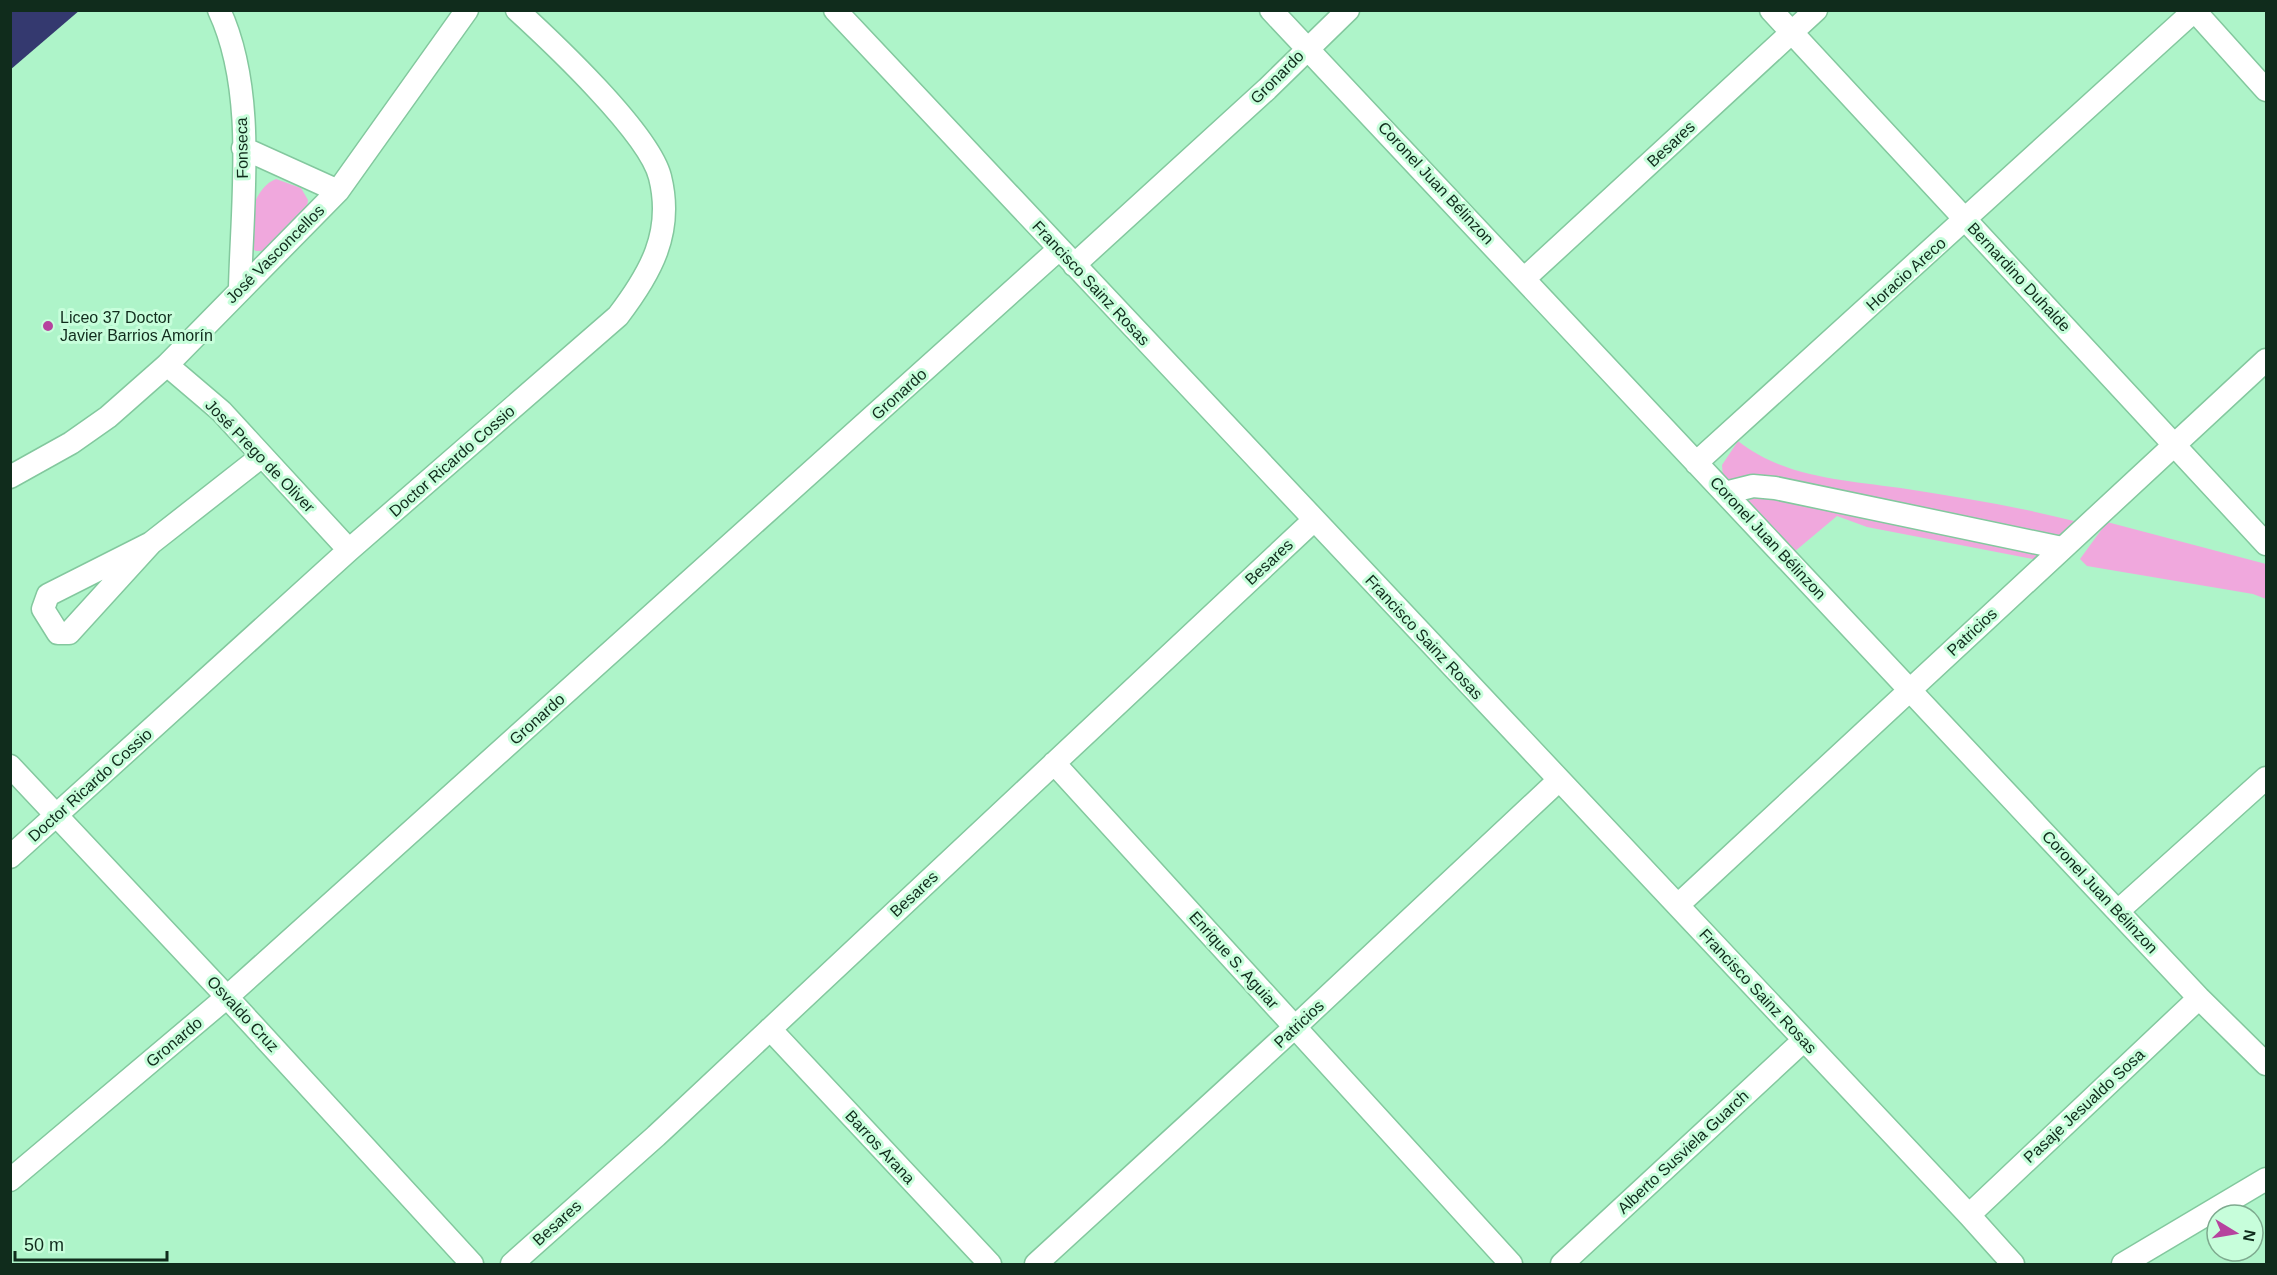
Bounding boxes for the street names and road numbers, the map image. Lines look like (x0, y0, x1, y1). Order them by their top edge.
street label: Gronardo (1247, 47, 1307, 107)
street label: Fonseca (233, 117, 251, 179)
street label: Coronel Juan Bélinzon (1375, 118, 1497, 248)
street label: Besares (1644, 118, 1698, 170)
street label: José Vasconcellos (223, 202, 327, 306)
street label: Francisco Sainz Rosas (1029, 217, 1153, 349)
street label: Bernardino Duhalde (1964, 219, 2074, 335)
street label: Horacio Areco (1863, 234, 1949, 314)
street label: Gronardo (868, 365, 930, 423)
street label: José Prego de Oliver (202, 396, 318, 516)
street label: Doctor Ricardo Cossio (386, 402, 518, 520)
street label: Coronel Juan Bélinzon (1707, 473, 1829, 603)
street label: Besares (1242, 536, 1296, 588)
street label: Francisco Sainz Rosas (1362, 571, 1486, 703)
street label: Patricios (1944, 605, 2000, 659)
street label: Gronardo (506, 690, 568, 748)
street label: Doctor Ricardo Cossio (25, 725, 155, 845)
street label: Coronel Juan Bélinzon (2039, 827, 2161, 957)
street label: Besares (887, 868, 941, 920)
street label: Enrique S. Aguiar (1186, 908, 1282, 1012)
street label: Francisco Sainz Rosas (1696, 925, 1820, 1057)
street label: Osvaldo Cruz (204, 973, 282, 1055)
street label: Patricios (1271, 997, 1327, 1051)
street label: Gronardo (143, 1014, 205, 1070)
street label: Pasaje Jesualdo Sosa (2020, 1046, 2148, 1166)
street label: Alberto Susviela Guarch (1614, 1087, 1752, 1217)
street label: Barros Arana (842, 1107, 918, 1187)
street label: Besares (529, 1197, 585, 1249)

